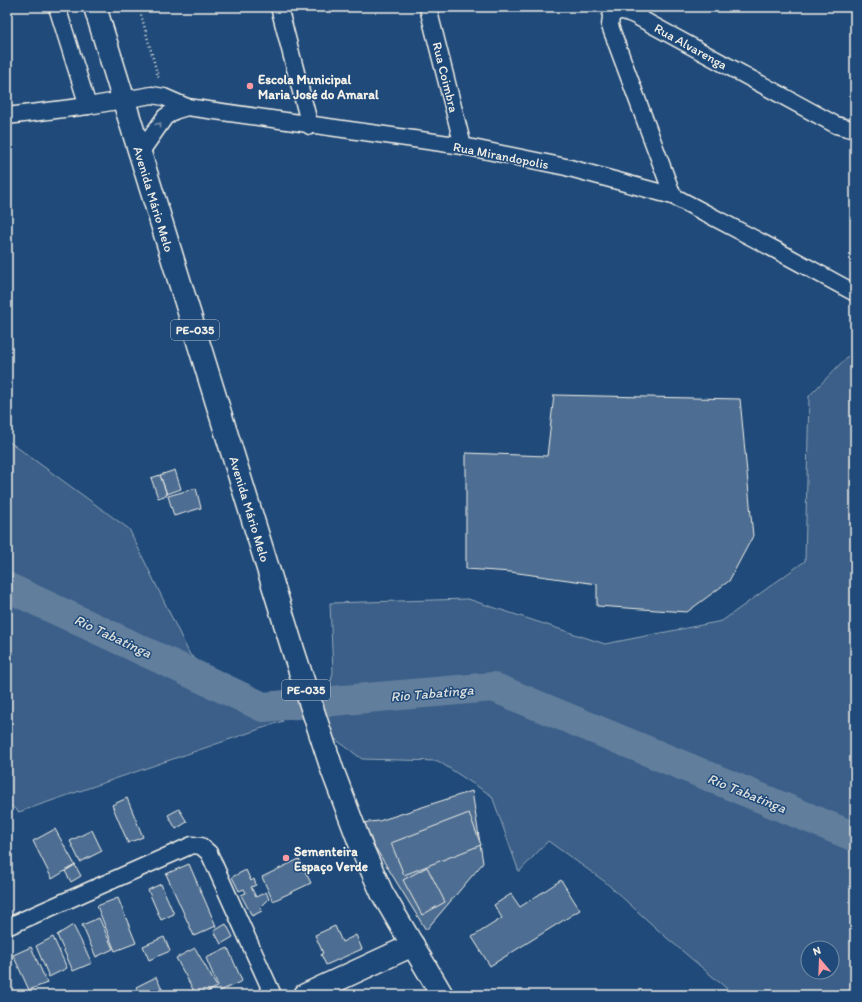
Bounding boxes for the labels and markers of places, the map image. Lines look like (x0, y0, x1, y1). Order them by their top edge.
place label: Escola Municipal Maria José do Amaral (258, 72, 379, 102)
marker: Escola Municipal Maria José do Amaral (245, 81, 255, 91)
place label: Sementeira Espaço Verde (294, 844, 368, 875)
marker: Sementeira Espaço Verde (281, 853, 291, 863)

